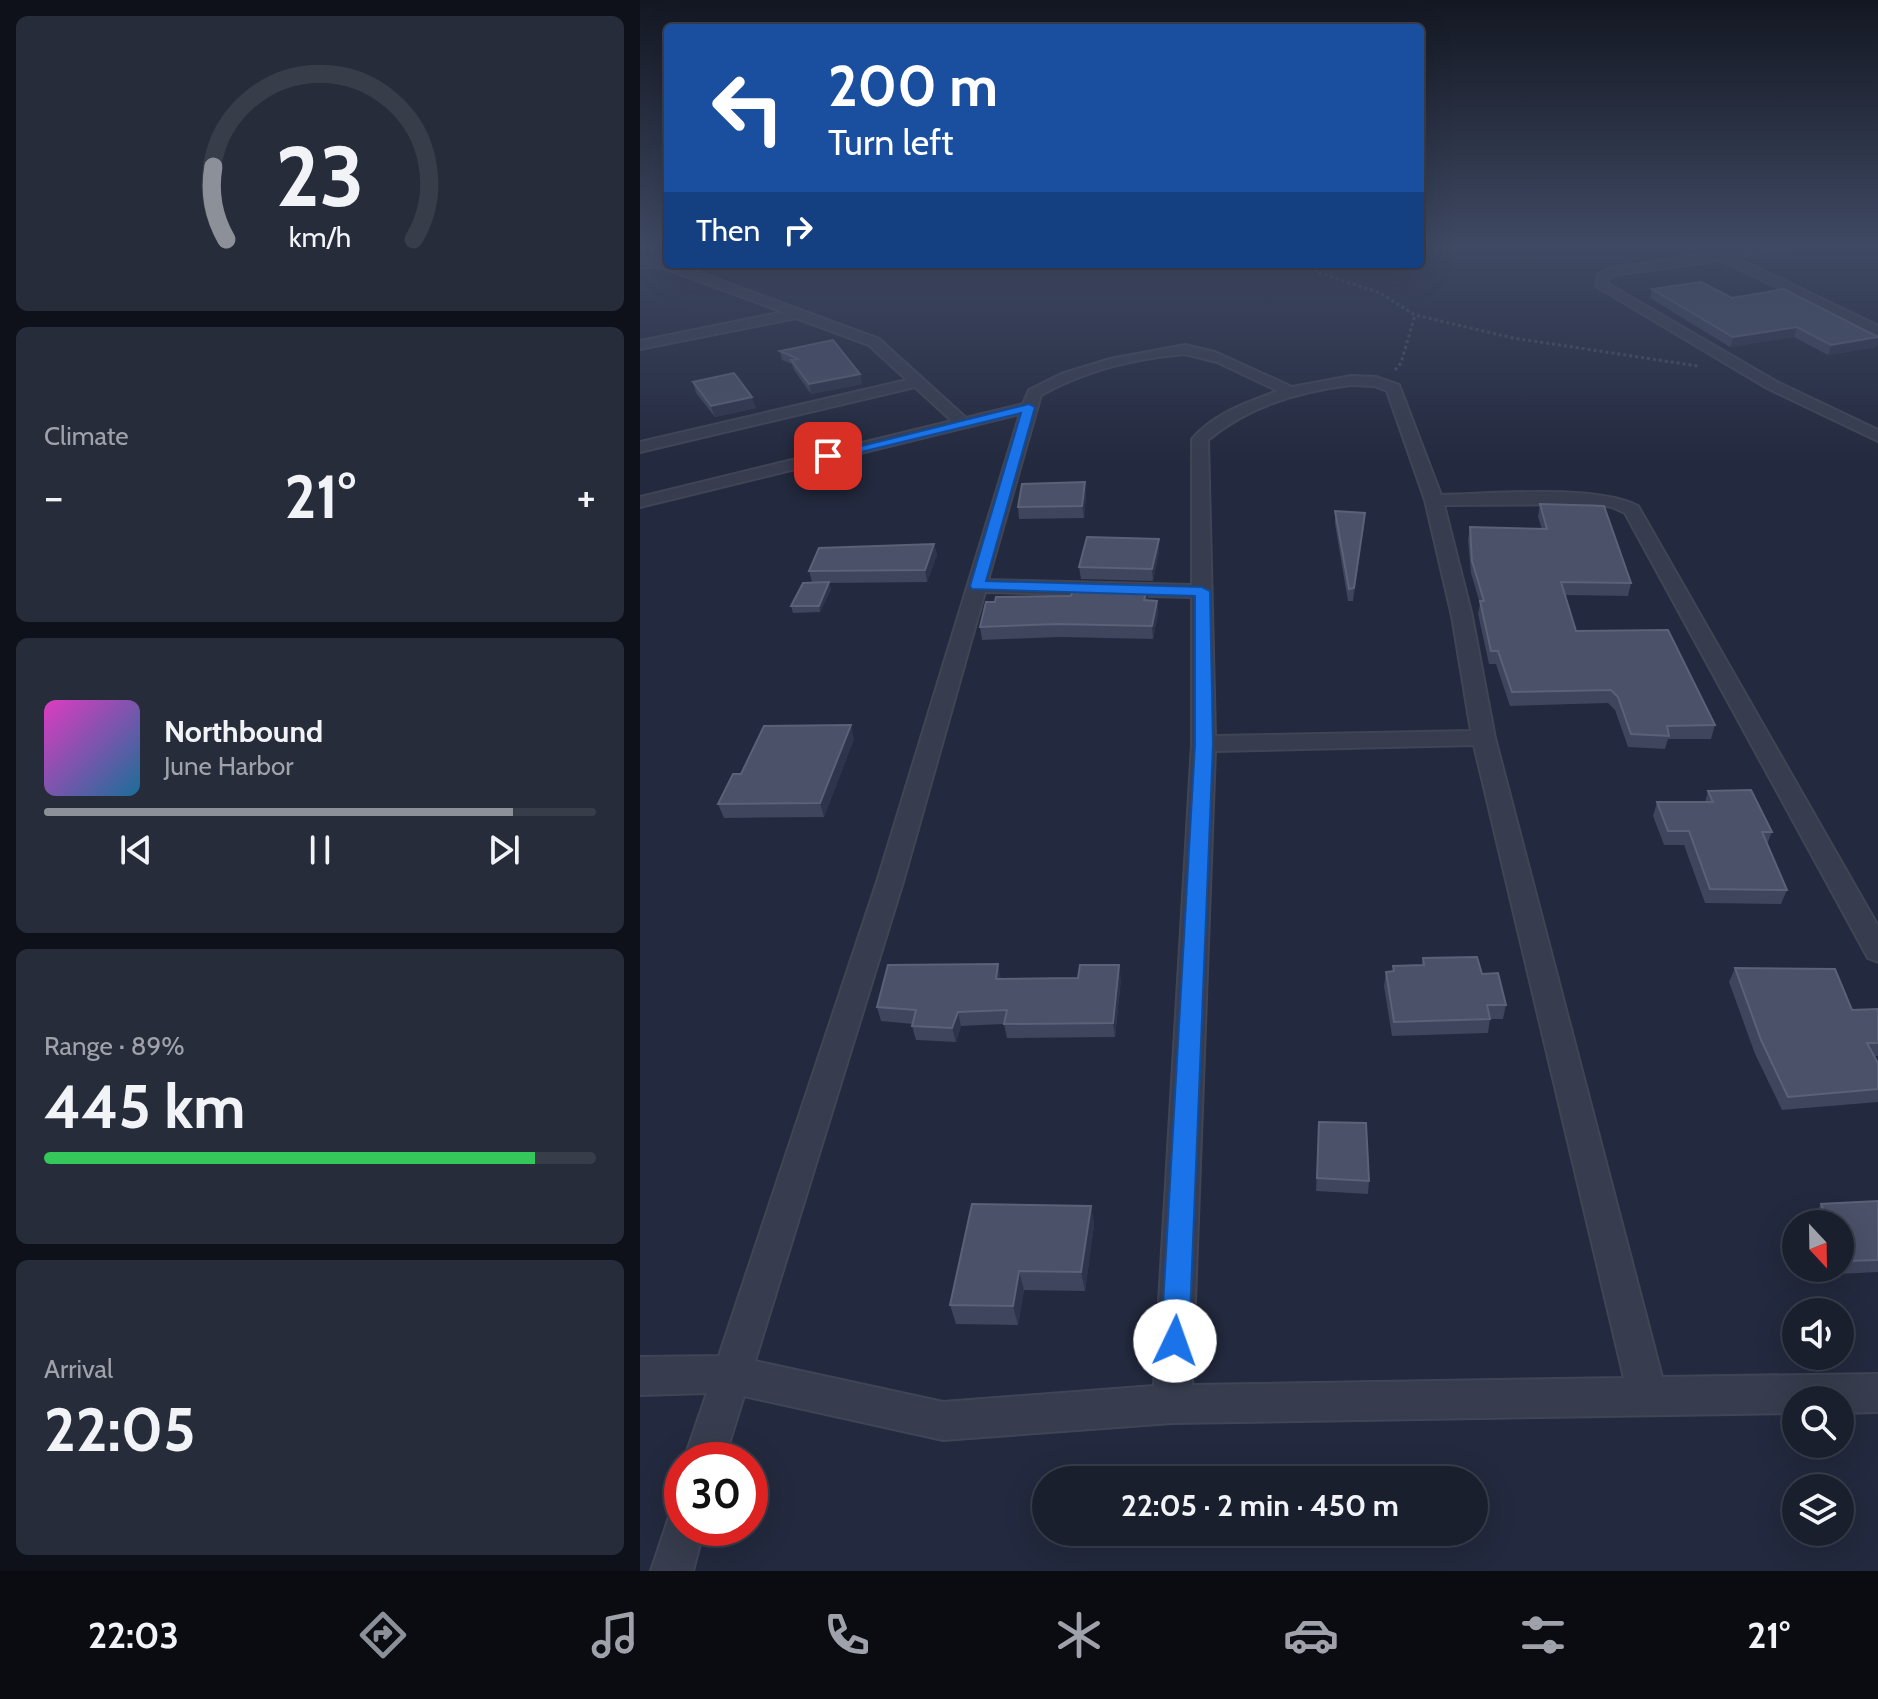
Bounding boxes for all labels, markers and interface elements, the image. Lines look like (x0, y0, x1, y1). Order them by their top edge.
text: 200 m (828, 52, 998, 120)
icon: left (696, 56, 800, 160)
text: Turn left (828, 120, 953, 164)
text: 23 (276, 125, 364, 226)
icon: right (776, 208, 820, 252)
text: Then (696, 212, 760, 249)
text: km/h (289, 219, 351, 254)
text: Climate (44, 420, 129, 452)
pin (794, 422, 862, 490)
icon: arrive (806, 434, 850, 478)
text: 21° (284, 460, 356, 533)
text: − (44, 470, 63, 523)
text: + (577, 470, 596, 523)
text: Northbound (164, 713, 323, 750)
text: June Harbor (164, 750, 293, 782)
icon: previous (114, 828, 158, 872)
icon: pause (298, 828, 342, 872)
icon: next (482, 828, 526, 872)
text: Range · 89% (44, 1030, 185, 1062)
text: 445 km (44, 1070, 245, 1143)
north arrow (1782, 1210, 1854, 1282)
map controls (1782, 1210, 1854, 1546)
button: sound (1782, 1298, 1854, 1370)
position arrow (1133, 1299, 1217, 1383)
text: Arrival (44, 1353, 113, 1385)
button: search (1782, 1386, 1854, 1458)
text: 22:05 (44, 1393, 195, 1466)
speed limit sign: 30 (664, 1442, 768, 1546)
button: layers (1782, 1474, 1854, 1546)
text: 22:05 · 2 min · 450 m (1121, 1487, 1399, 1524)
icon: directions (355, 1607, 411, 1663)
icon: music (587, 1607, 643, 1663)
icon: phone (819, 1607, 875, 1663)
icon: climate (1051, 1607, 1107, 1663)
icon: car (1283, 1607, 1339, 1663)
icon: filters (1515, 1607, 1571, 1663)
text: 22:03 (88, 1613, 179, 1657)
text: 21° (1747, 1613, 1790, 1657)

